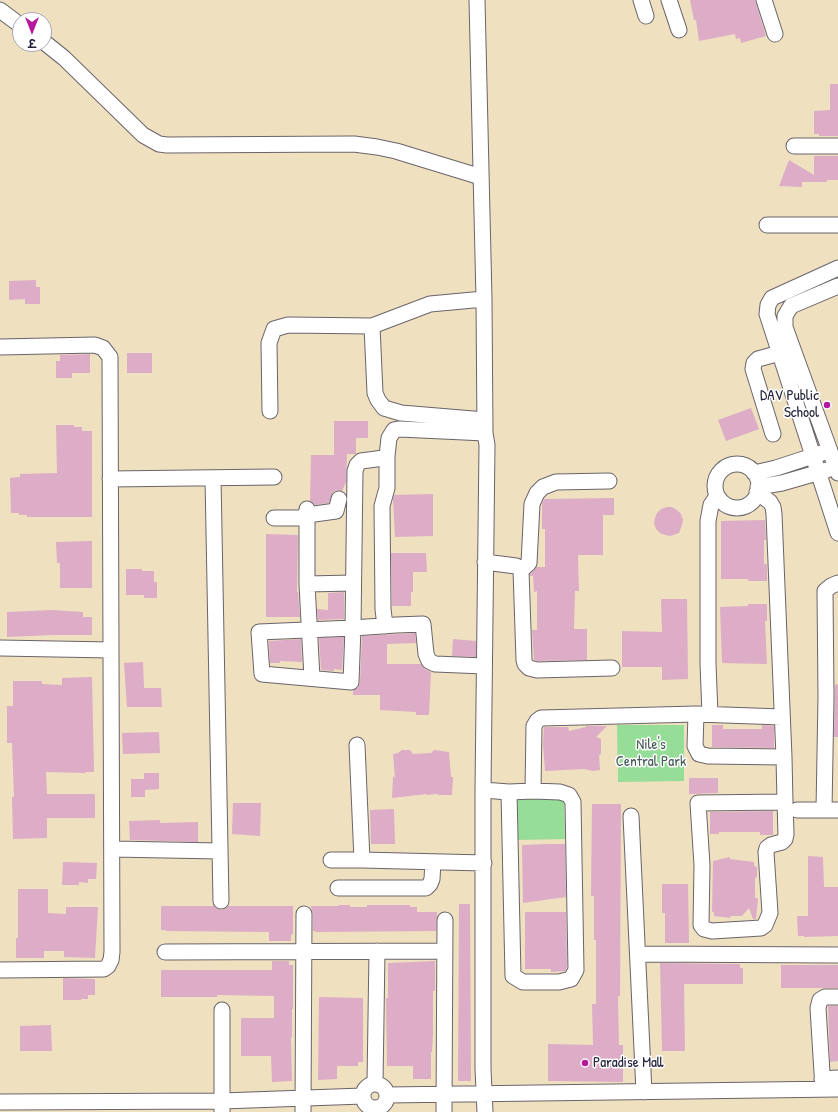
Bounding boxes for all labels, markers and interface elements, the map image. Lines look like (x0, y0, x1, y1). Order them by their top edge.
north arrow (12, 12, 52, 52)
text: उ (28, 36, 36, 50)
place label: DAV Public School (760, 387, 819, 422)
marker: DAV Public School (822, 400, 832, 410)
park label: Nile's Central Park (616, 736, 686, 771)
place label: Paradise Mall (593, 1054, 663, 1072)
marker: Paradise Mall (580, 1058, 590, 1068)

